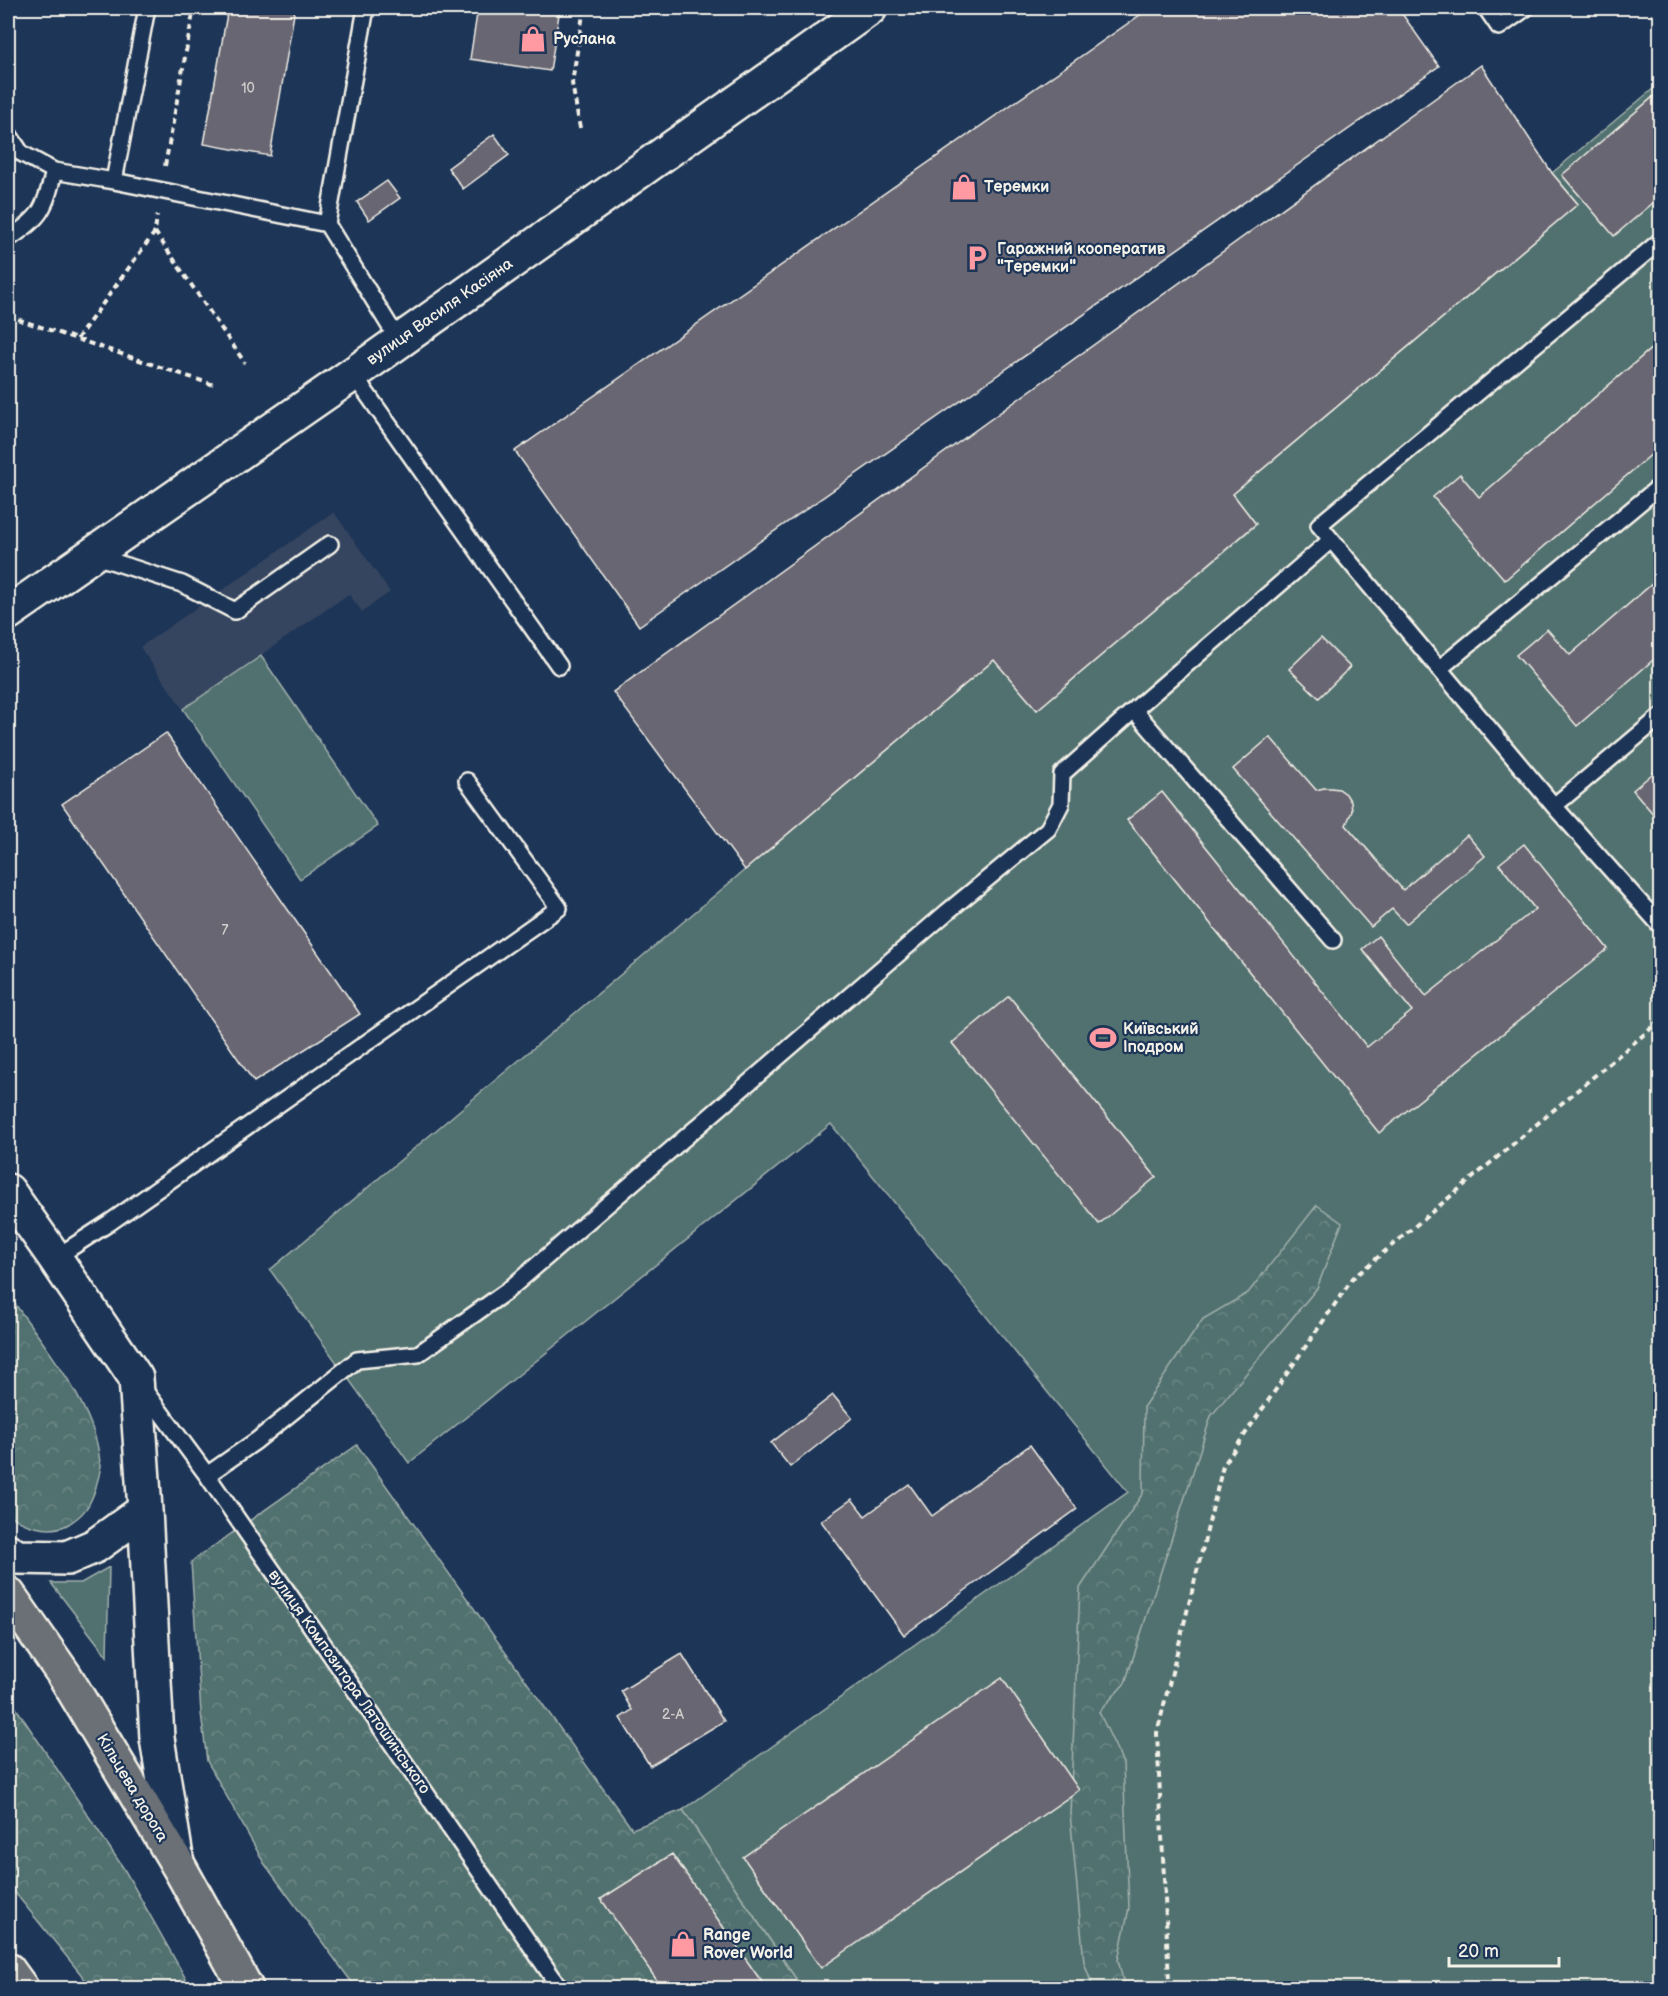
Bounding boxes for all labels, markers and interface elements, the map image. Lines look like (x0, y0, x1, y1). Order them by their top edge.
shop icon: Руслана (518, 24, 548, 54)
place label: Руслана (553, 30, 616, 49)
house number: 10 (241, 80, 255, 97)
shop icon: Теремки (949, 172, 979, 202)
place label: Теремки (984, 178, 1049, 197)
place label: Гаражний кооператив "Теремки" (997, 240, 1166, 277)
parking icon: Гаражний кооператив "Теремки" (962, 243, 992, 273)
street label: вулиця Василя Касіяна (363, 254, 517, 370)
house number: 7 (222, 922, 229, 939)
place label: Київський Іподром (1123, 1020, 1199, 1057)
sports icon: Київський Іподром (1088, 1023, 1118, 1053)
street label: вулиця Композитора Лятошинського (264, 1566, 434, 1798)
house number: 2-А (662, 1706, 684, 1723)
street label: Кільцева дорога (92, 1731, 172, 1846)
place label: Range Rover World (703, 1926, 793, 1963)
shop icon: Range Rover World (668, 1929, 698, 1959)
scale bar (1449, 1930, 1558, 1968)
text: 20 m (1458, 1941, 1499, 1962)

